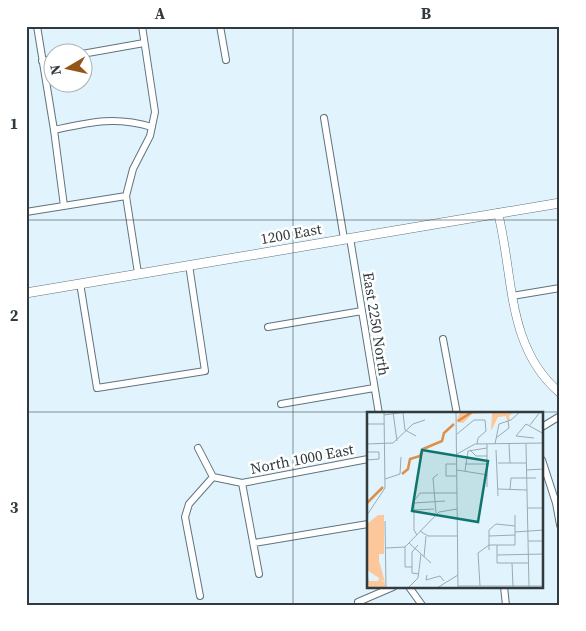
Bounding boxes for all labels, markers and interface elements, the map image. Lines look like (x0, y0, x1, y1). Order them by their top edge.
text: A (155, 2, 166, 24)
text: B (421, 2, 432, 24)
north arrow (42, 42, 92, 92)
text: N (44, 63, 66, 77)
text: 1 (10, 112, 18, 134)
street label: 1200 East (259, 218, 323, 249)
street label: East 2250 North (358, 271, 395, 377)
text: 2 (10, 304, 19, 326)
inset map (367, 412, 544, 588)
street label: North 1000 East (249, 438, 355, 479)
text: 3 (10, 496, 19, 518)

